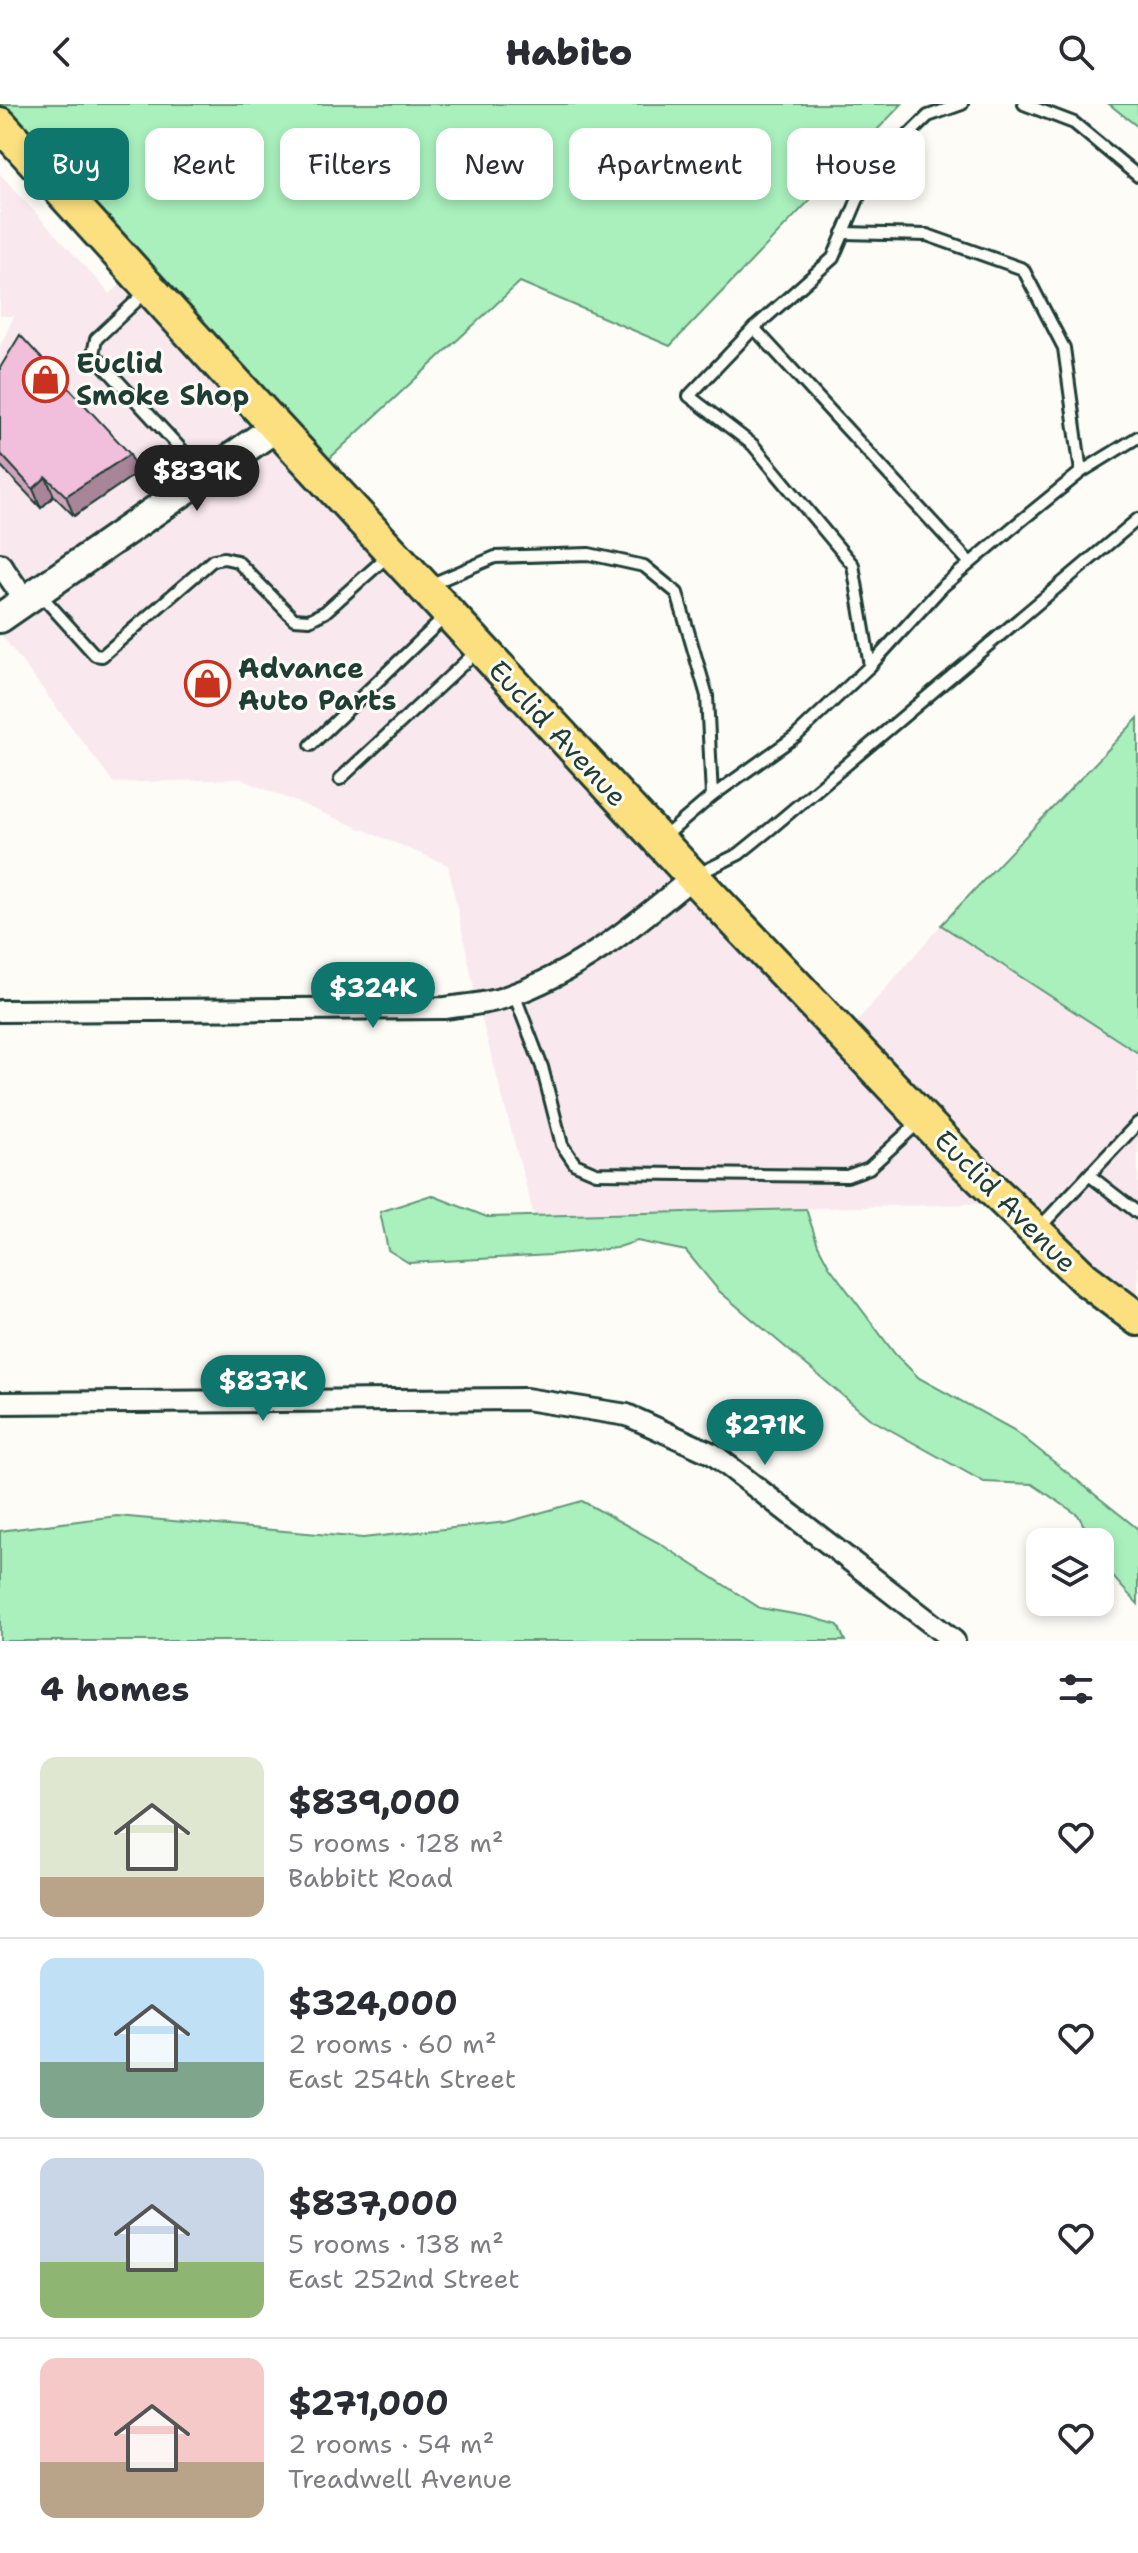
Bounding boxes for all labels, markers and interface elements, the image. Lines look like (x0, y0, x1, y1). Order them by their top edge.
text: Habito (505, 28, 633, 77)
icon: back (40, 30, 84, 74)
icon: search (1054, 30, 1098, 74)
chip: Buy (24, 128, 129, 200)
chip: Rent (145, 128, 264, 200)
chip: Filters (280, 128, 420, 200)
chip: New (436, 128, 553, 200)
chip: Apartment (569, 128, 771, 200)
chip: House (787, 128, 925, 200)
place label: Euclid Smoke Shop (76, 344, 249, 414)
shop icon: Euclid Smoke Shop (21, 355, 69, 403)
pin: $839K (141, 445, 253, 513)
text: $839K (152, 453, 242, 488)
place label: Advance Auto Parts (238, 649, 397, 719)
street label: Euclid Avenue (480, 651, 636, 815)
shop icon: Advance Auto Parts (183, 660, 231, 708)
pin: $324K (317, 962, 429, 1030)
text: $324K (329, 970, 417, 1005)
street label: Euclid Avenue (926, 1121, 1086, 1281)
pin: $837K (207, 1355, 319, 1423)
text: $837K (219, 1363, 307, 1398)
pin: $271K (709, 1399, 821, 1467)
text: $271K (725, 1407, 805, 1442)
map controls (1026, 1528, 1114, 1616)
button: layers (1026, 1528, 1114, 1616)
text: 4 homes (40, 1666, 189, 1712)
icon: filters (1054, 1667, 1098, 1711)
text: $839,000 (288, 1779, 460, 1825)
icon: home (104, 1789, 200, 1885)
icon: heart (1054, 1815, 1098, 1859)
text: 5 rooms · 128 m² (288, 1825, 504, 1860)
text: Babbitt Road (288, 1860, 453, 1895)
text: $324,000 (288, 1980, 458, 2026)
icon: home (104, 1990, 200, 2086)
icon: heart (1054, 2016, 1098, 2060)
text: 2 rooms · 60 m² (288, 2026, 497, 2061)
text: East 254th Street (288, 2061, 516, 2096)
text: $837,000 (288, 2180, 458, 2226)
icon: home (104, 2190, 200, 2286)
icon: heart (1054, 2216, 1098, 2260)
text: 5 rooms · 138 m² (288, 2226, 504, 2261)
text: East 252nd Street (288, 2261, 520, 2296)
text: $271,000 (288, 2380, 449, 2426)
icon: home (104, 2390, 200, 2486)
icon: heart (1054, 2416, 1098, 2460)
text: 2 rooms · 54 m² (288, 2426, 494, 2461)
text: Treadwell Avenue (288, 2461, 512, 2496)

